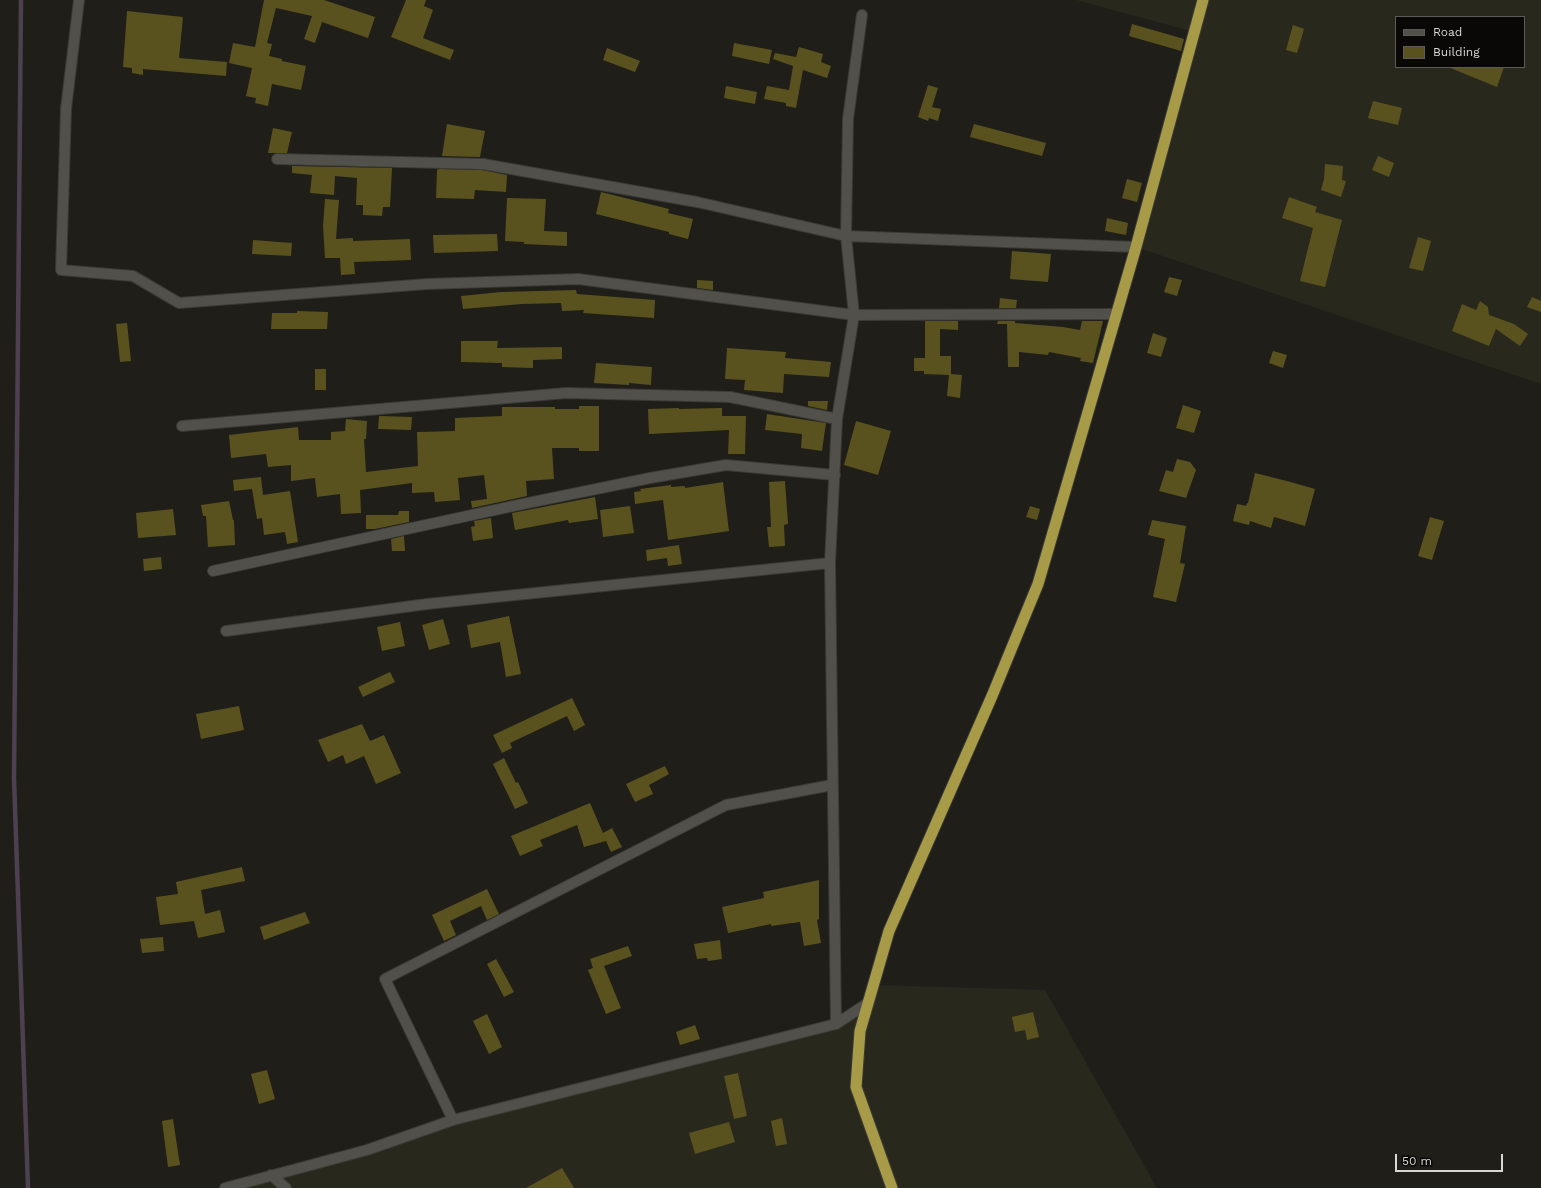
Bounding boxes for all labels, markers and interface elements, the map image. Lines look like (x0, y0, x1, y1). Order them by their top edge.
legend (1395, 16, 1525, 68)
text: Road (1433, 25, 1462, 39)
text: Building (1433, 45, 1480, 59)
scale bar (1397, 1146, 1505, 1172)
text: 50 m (1402, 1154, 1432, 1168)

